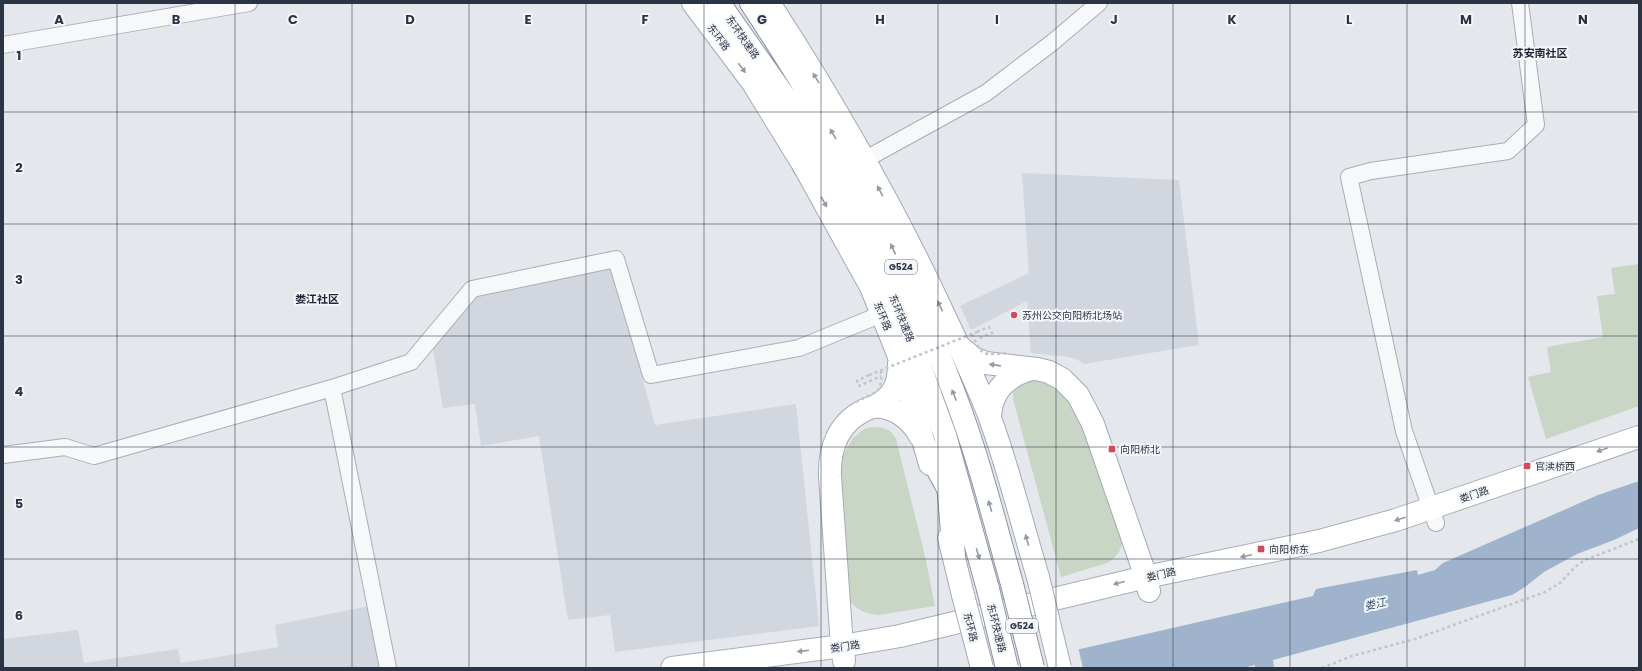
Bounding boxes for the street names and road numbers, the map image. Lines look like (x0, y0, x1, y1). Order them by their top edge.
street label: 东环快速路 (722, 13, 763, 62)
street label: 东环路 (704, 21, 734, 54)
road number: G524 (885, 260, 917, 274)
street label: 东环快速路 (885, 292, 918, 344)
street label: 东环路 (870, 299, 895, 333)
street label: 娄门路 (1458, 482, 1491, 506)
street label: 娄门路 (1145, 564, 1177, 585)
street label: 东环快速路 (983, 602, 1010, 654)
street label: 东环路 (960, 611, 981, 643)
road number: G524 (1006, 619, 1038, 633)
street label: 娄门路 (829, 637, 861, 656)

